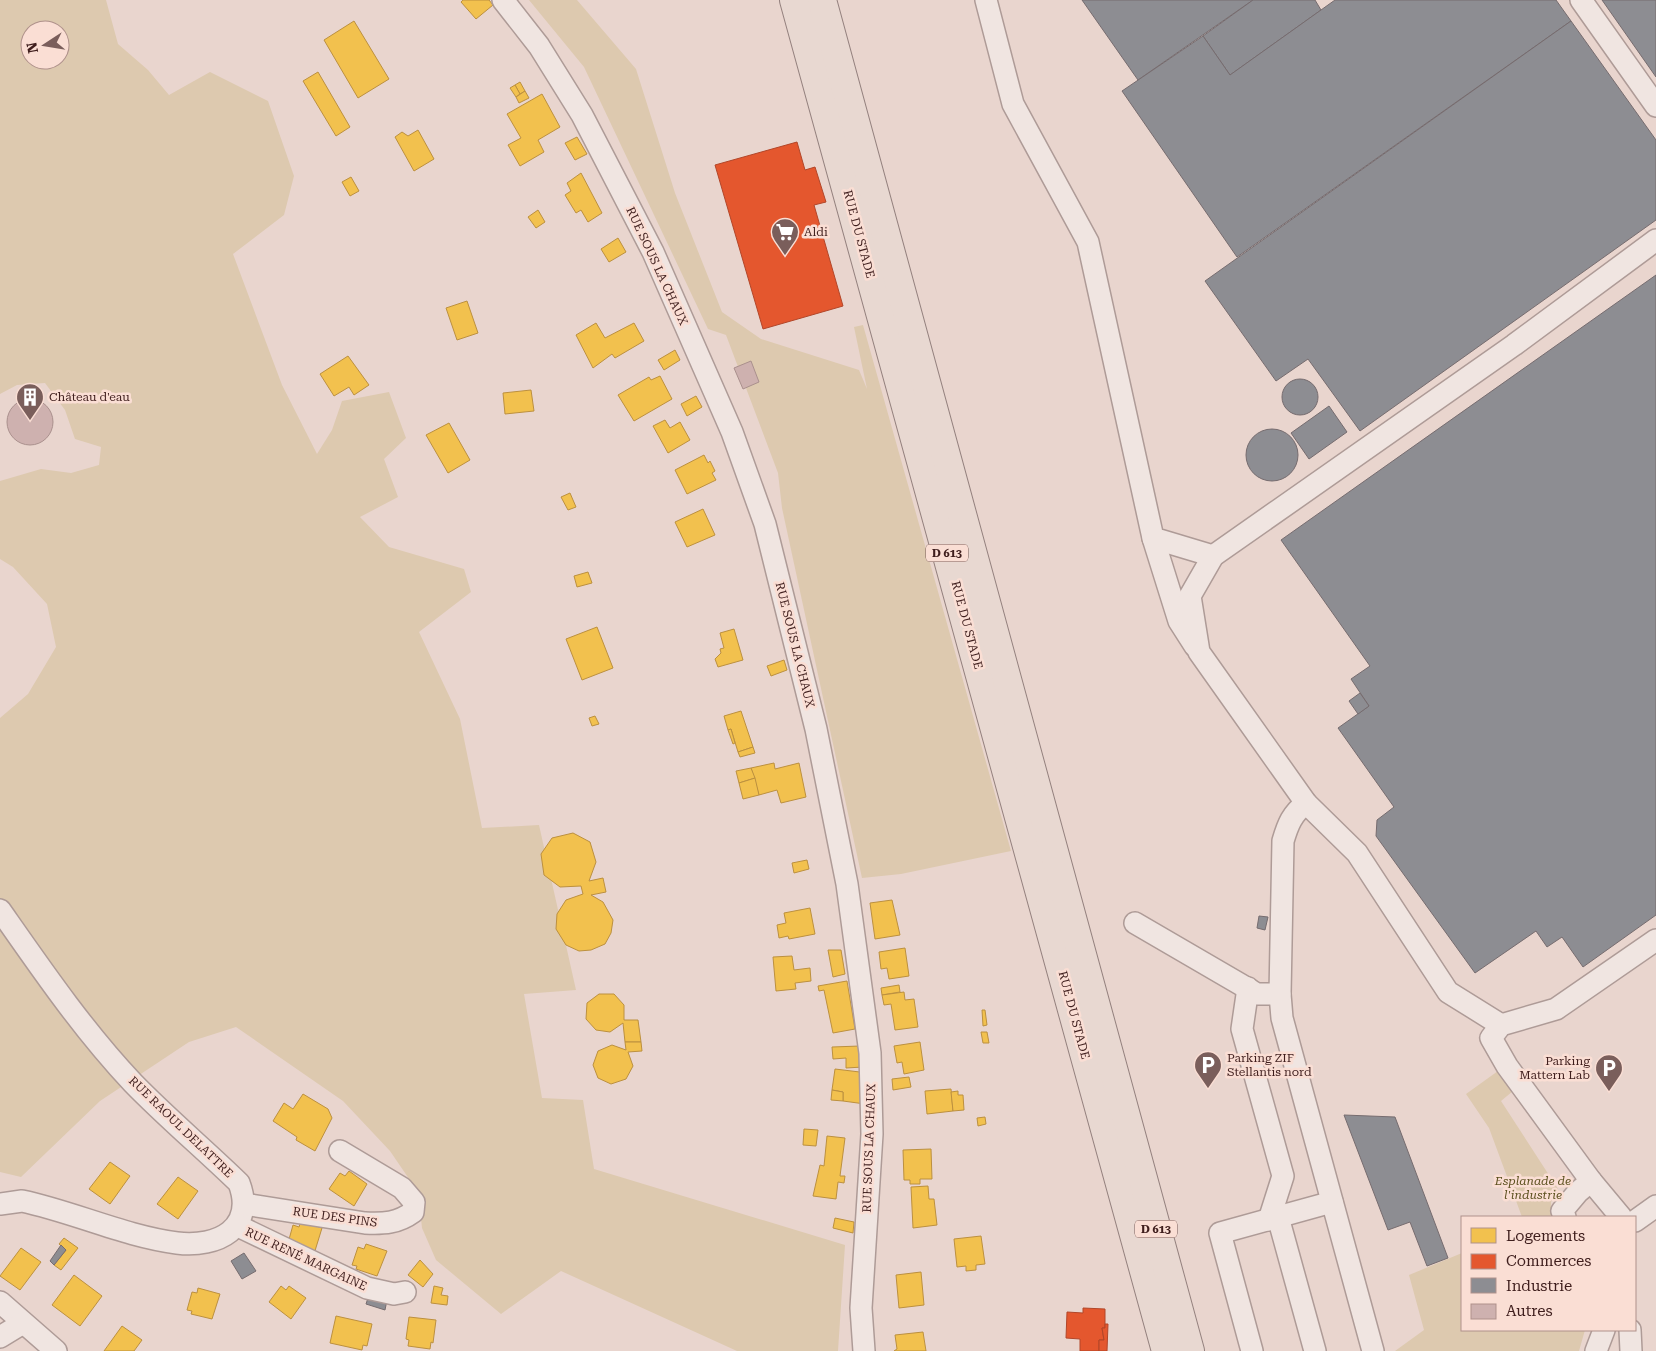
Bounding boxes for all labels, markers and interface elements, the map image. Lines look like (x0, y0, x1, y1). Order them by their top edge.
north arrow (20, 20, 70, 70)
text: N (23, 41, 41, 55)
street label: RUE DU STADE (840, 188, 878, 280)
street label: RUE SOUS LA CHAUX (623, 205, 691, 328)
supermarket icon: Aldi (770, 217, 800, 256)
place label: Aldi (804, 225, 828, 239)
building icon: Château d'eau (15, 382, 45, 421)
place label: Château d'eau (49, 390, 130, 404)
road number: D 613 (926, 544, 968, 562)
street label: RUE DU STADE (948, 579, 986, 671)
street label: RUE SOUS LA CHAUX (773, 581, 817, 709)
street label: RUE DU STADE (1055, 969, 1093, 1061)
parking icon: Parking ZIF Stellantis nord (1193, 1050, 1223, 1089)
place label: Parking ZIF Stellantis nord (1227, 1051, 1312, 1079)
parking icon: Parking Mattern Lab (1594, 1053, 1624, 1092)
place label: Parking Mattern Lab (1519, 1054, 1590, 1082)
street label: RUE RAOUL DELATTRE (126, 1074, 236, 1180)
street label: RUE SOUS LA CHAUX (860, 1083, 878, 1213)
park label: Esplanade de l'industrie (1494, 1174, 1571, 1202)
street label: RUE DES PINS (292, 1204, 378, 1230)
legend (1461, 1216, 1636, 1331)
road number: D 613 (1135, 1220, 1177, 1238)
street label: RUE RENÉ MARGAINE (243, 1225, 369, 1293)
text: Logements (1506, 1227, 1585, 1245)
text: Commerces (1506, 1252, 1591, 1270)
text: Industrie (1506, 1277, 1572, 1295)
text: Autres (1506, 1302, 1553, 1320)

